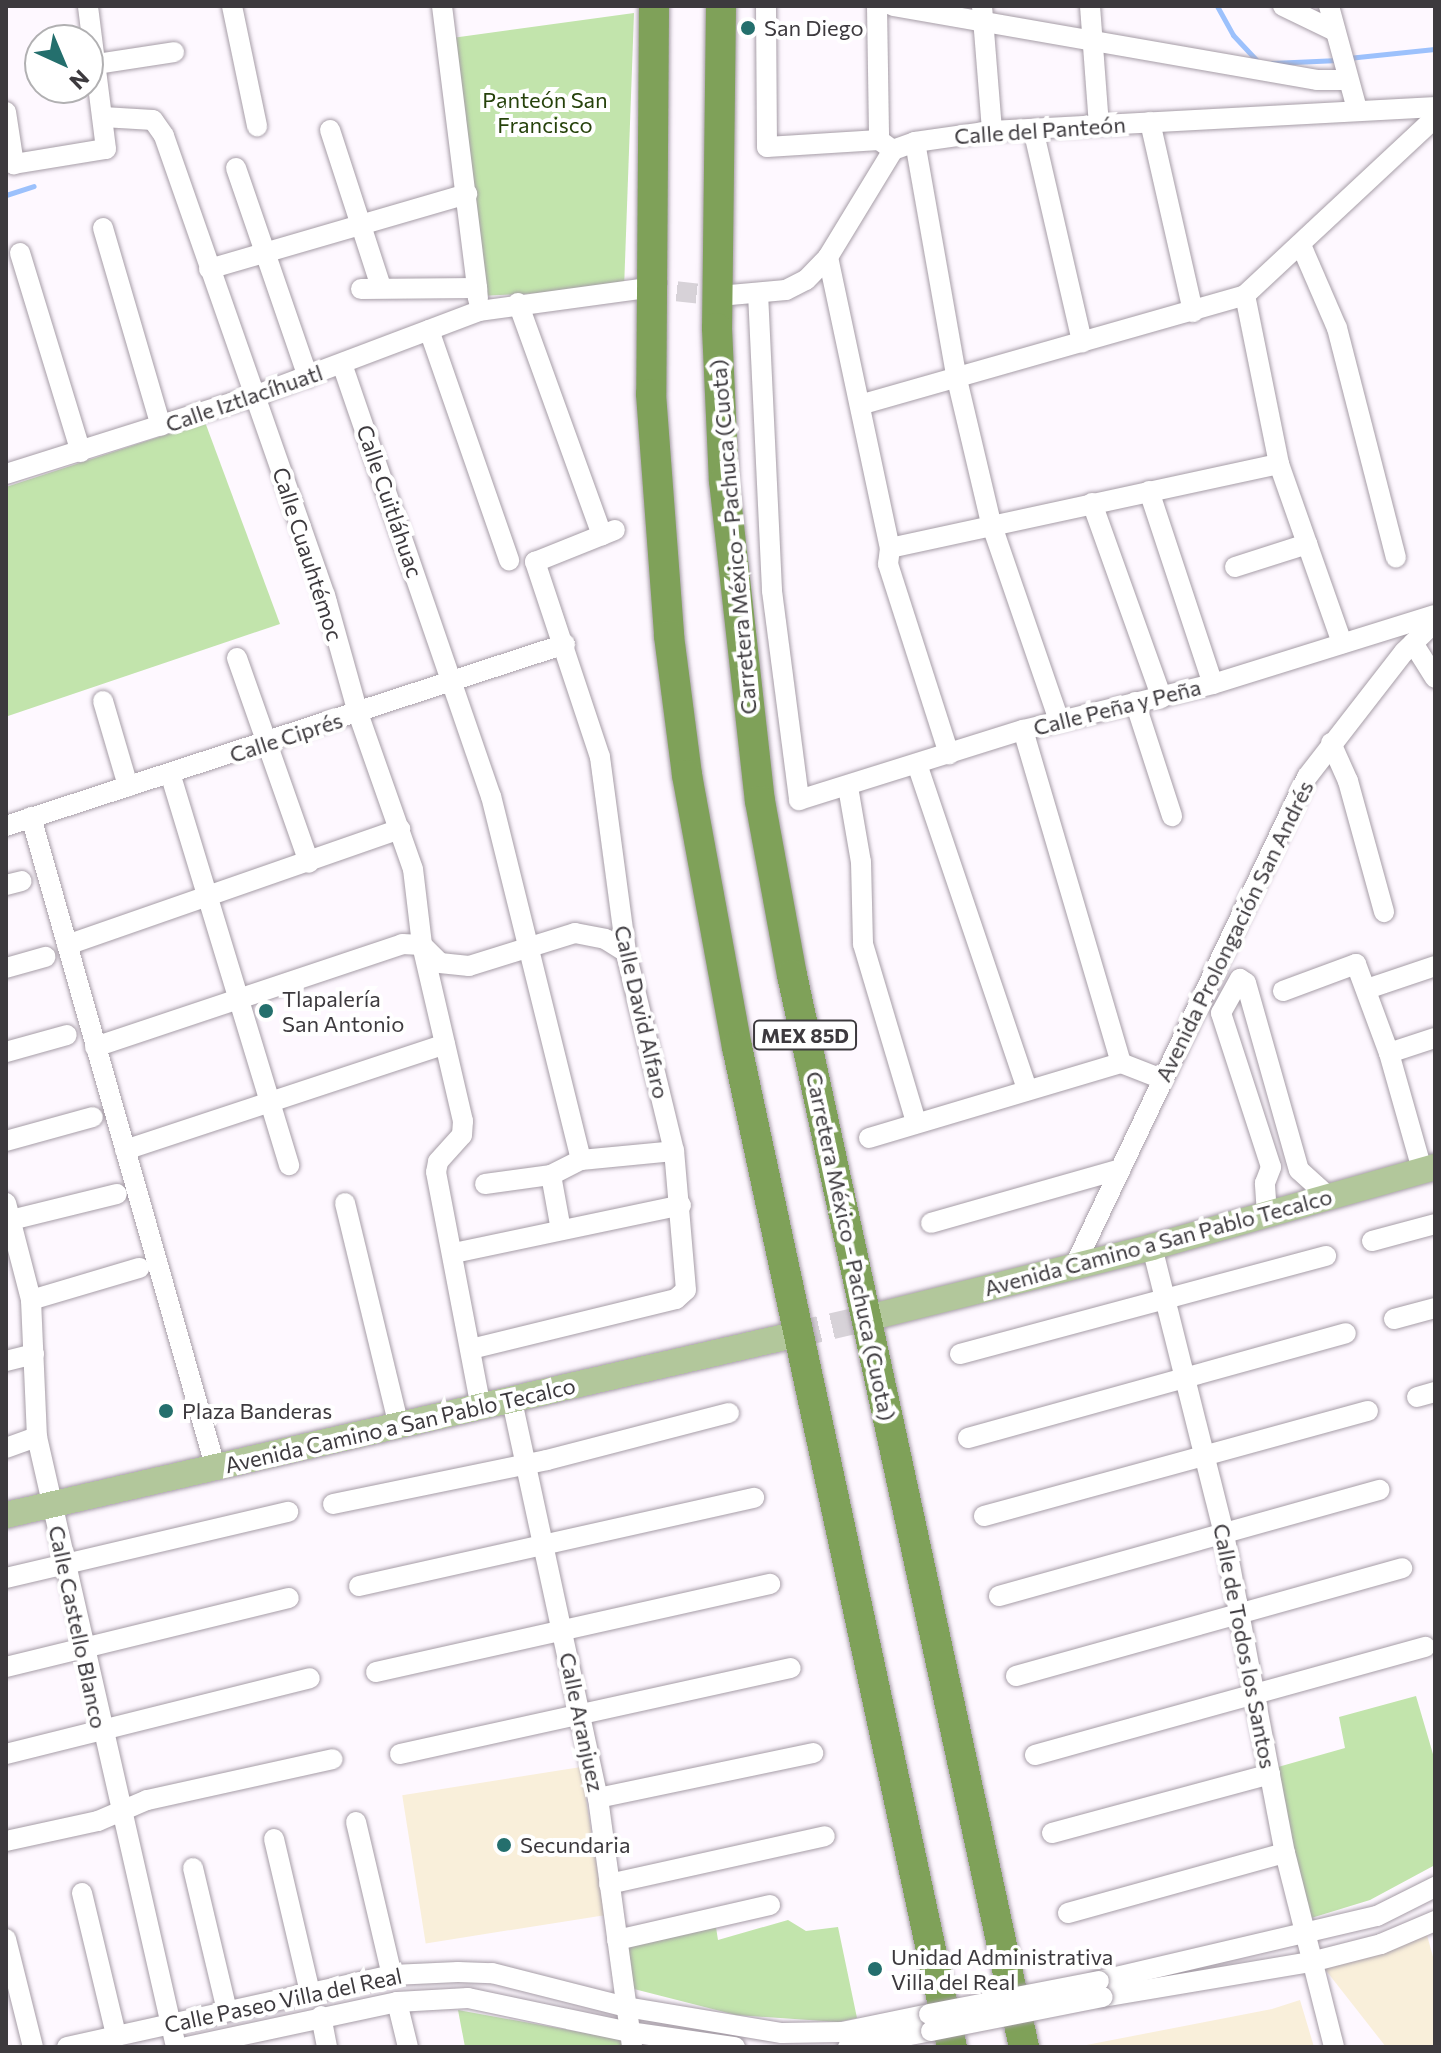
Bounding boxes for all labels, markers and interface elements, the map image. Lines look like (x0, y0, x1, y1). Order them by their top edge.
place label: San Diego (764, 15, 864, 41)
marker: San Diego (739, 19, 757, 37)
north arrow (24, 24, 104, 104)
text: N (64, 65, 95, 96)
park label: Panteón San Francisco (482, 86, 608, 138)
street label: Calle del Panteón (953, 111, 1127, 149)
street label: Carretera México - Pachuca (Cuota) (704, 358, 762, 716)
street label: Calle Iztlacíhuatl (162, 359, 326, 437)
street label: Calle Cuitláhuac (351, 421, 429, 581)
street label: Calle Cuauhtémoc (267, 464, 349, 644)
street label: Calle Peña y Peña (1031, 673, 1203, 741)
street label: Calle Ciprés (226, 706, 346, 768)
street label: Avenida Prolongación San Andrés (1149, 776, 1319, 1086)
street label: Calle David Alfaro (609, 923, 675, 1101)
place label: Tlapalería San Antonio (282, 985, 404, 1036)
marker: Tlapalería San Antonio (257, 1002, 275, 1020)
road number: MEX 85D (753, 1019, 857, 1051)
street label: Carretera México - Pachuca (Cuota) (801, 1069, 901, 1423)
street label: Avenida Camino a San Pablo Tecalco (981, 1183, 1335, 1301)
street label: Avenida Camino a San Pablo Tecalco (222, 1372, 578, 1478)
place label: Plaza Banderas (182, 1398, 332, 1424)
marker: Plaza Banderas (157, 1402, 175, 1420)
street label: Calle de Todos los Santos (1208, 1521, 1282, 1771)
street label: Calle Castello Blanco (44, 1523, 112, 1731)
street label: Calle Aranjuez (554, 1650, 610, 1794)
place label: Secundaria (520, 1832, 630, 1858)
marker: Secundaria (495, 1836, 513, 1854)
place label: Unidad Administrativa Villa del Real (891, 1943, 1113, 1994)
marker: Unidad Administrativa Villa del Real (866, 1960, 884, 1978)
street label: Calle Paseo Villa del Real (162, 1962, 404, 2038)

